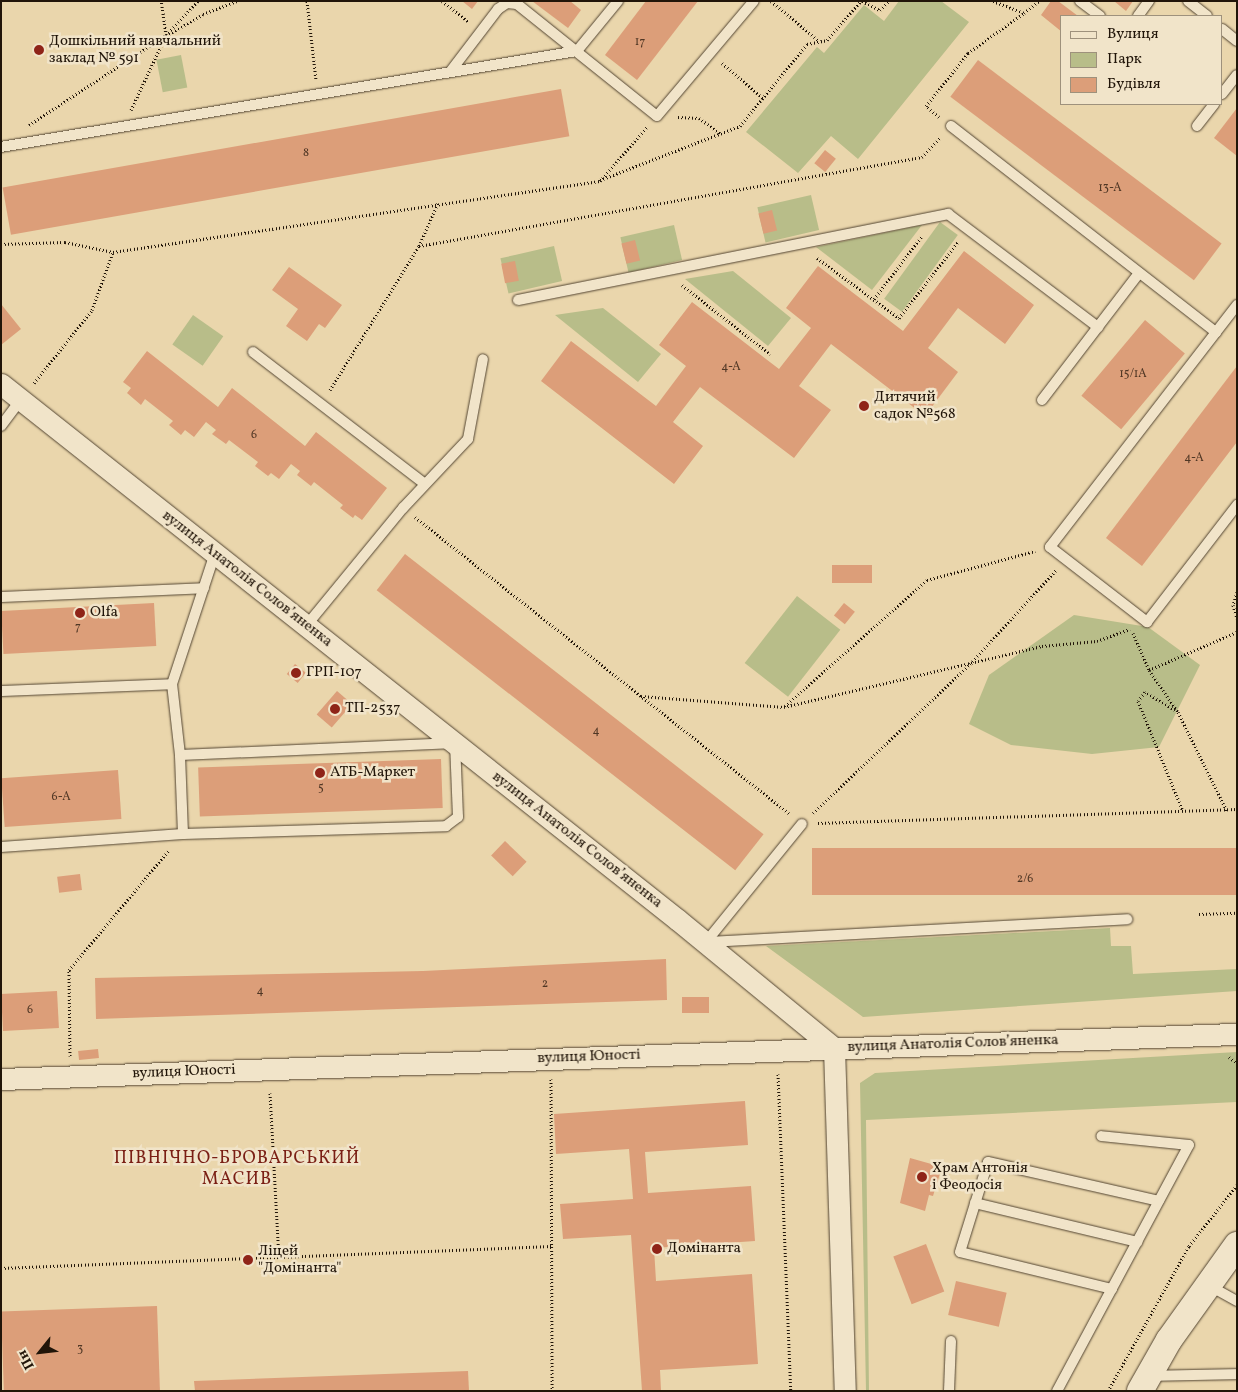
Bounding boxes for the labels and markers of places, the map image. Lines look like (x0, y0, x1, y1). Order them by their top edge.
place label: Дошкільний навчальний заклад № 591 (49, 32, 221, 67)
marker: Дошкільний навчальний заклад № 591 (33, 44, 45, 56)
place label: Дитячий садок №568 (874, 388, 956, 423)
marker: Дитячий садок №568 (858, 400, 870, 412)
place label: Olfa (90, 604, 118, 622)
marker: Olfa (74, 607, 86, 619)
place label: ГРП-107 (306, 664, 362, 682)
marker: ГРП-107 (290, 667, 302, 679)
place label: ТП-2537 (345, 700, 401, 718)
marker: ТП-2537 (329, 703, 341, 715)
place label: АТБ-Маркет (330, 764, 415, 782)
marker: АТБ-Маркет (314, 767, 326, 779)
place label: Храм Антонія і Феодосія (932, 1159, 1028, 1194)
marker: Храм Антонія і Феодосія (916, 1171, 928, 1183)
place label: Домінанта (667, 1240, 741, 1258)
place label: Ліцей "Домінанта" (258, 1242, 341, 1277)
marker: Домінанта (651, 1243, 663, 1255)
marker: Ліцей "Домінанта" (242, 1254, 254, 1266)

